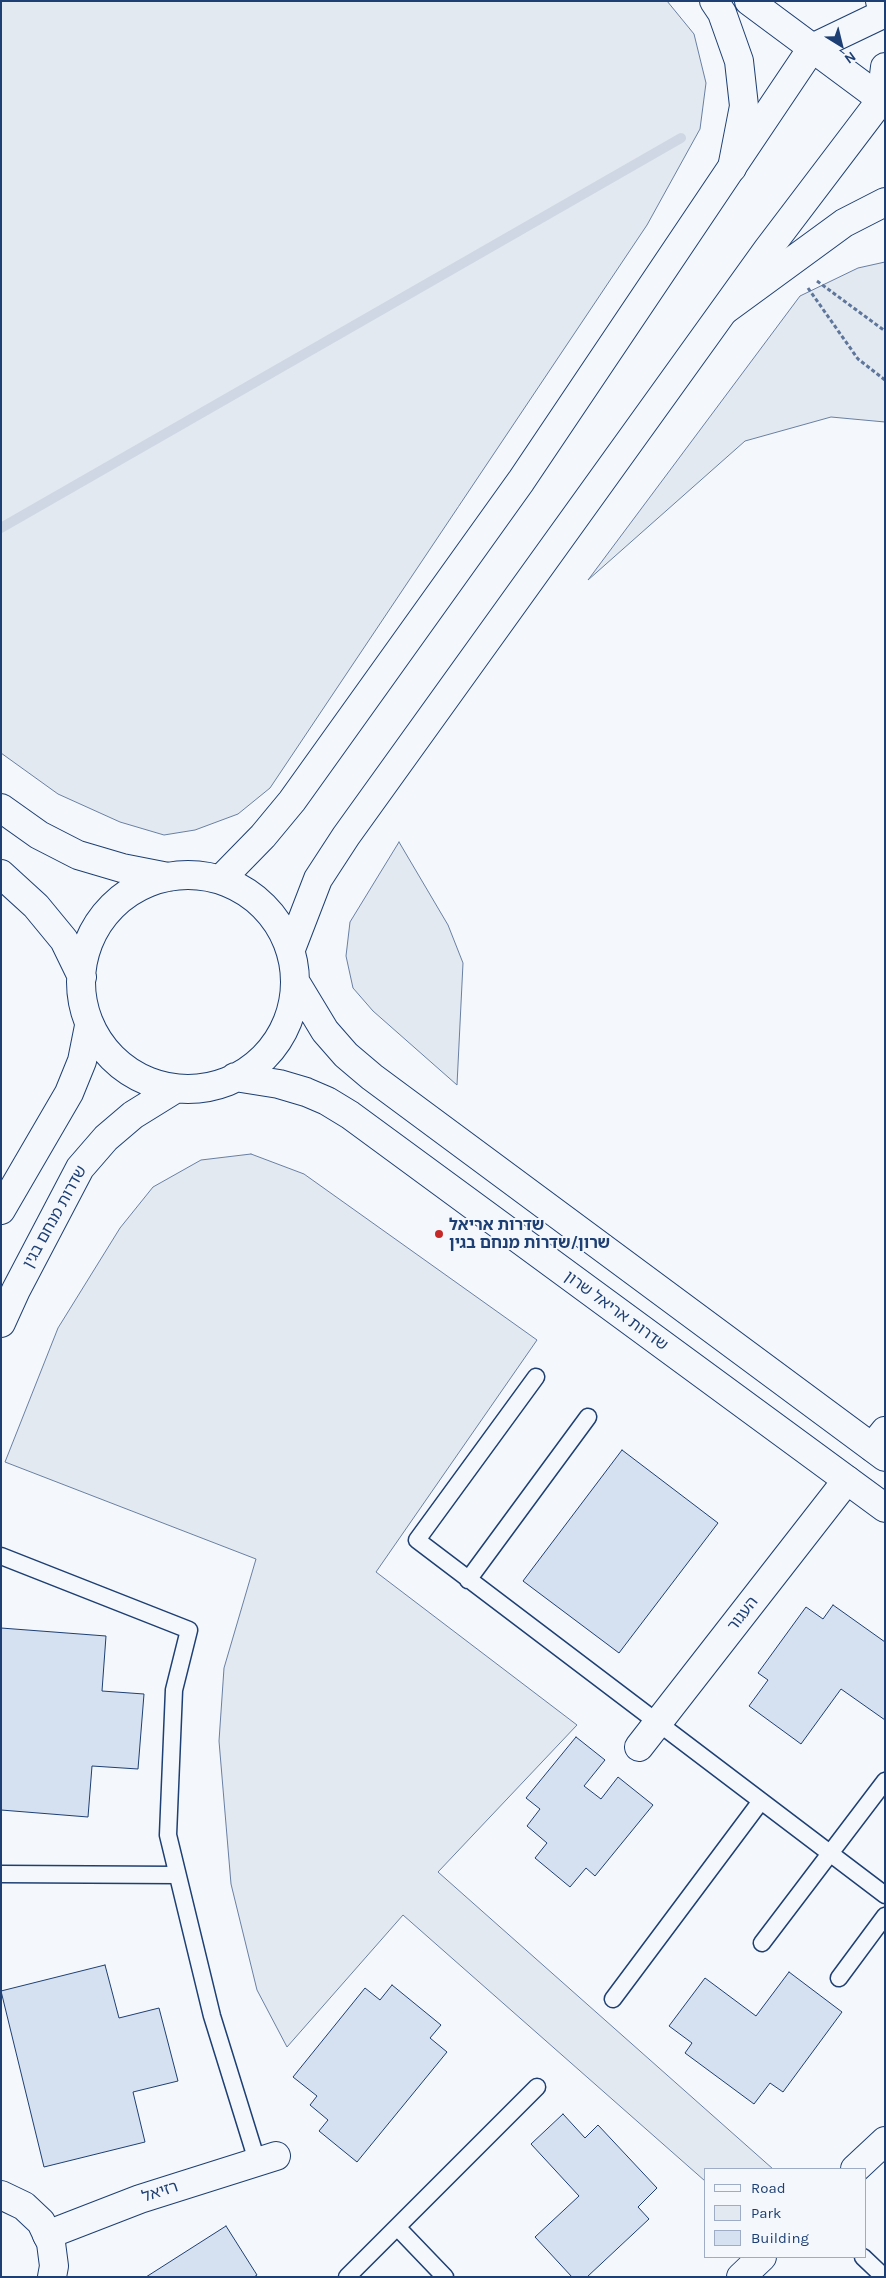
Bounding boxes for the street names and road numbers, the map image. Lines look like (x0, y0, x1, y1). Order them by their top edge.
street label: שדרות מנחם בגין (19, 1162, 91, 1272)
street label: שדרות אריאל שרון (561, 1267, 671, 1355)
street label: העגור (724, 1593, 762, 1635)
street label: רזיאל (140, 2177, 180, 2207)

